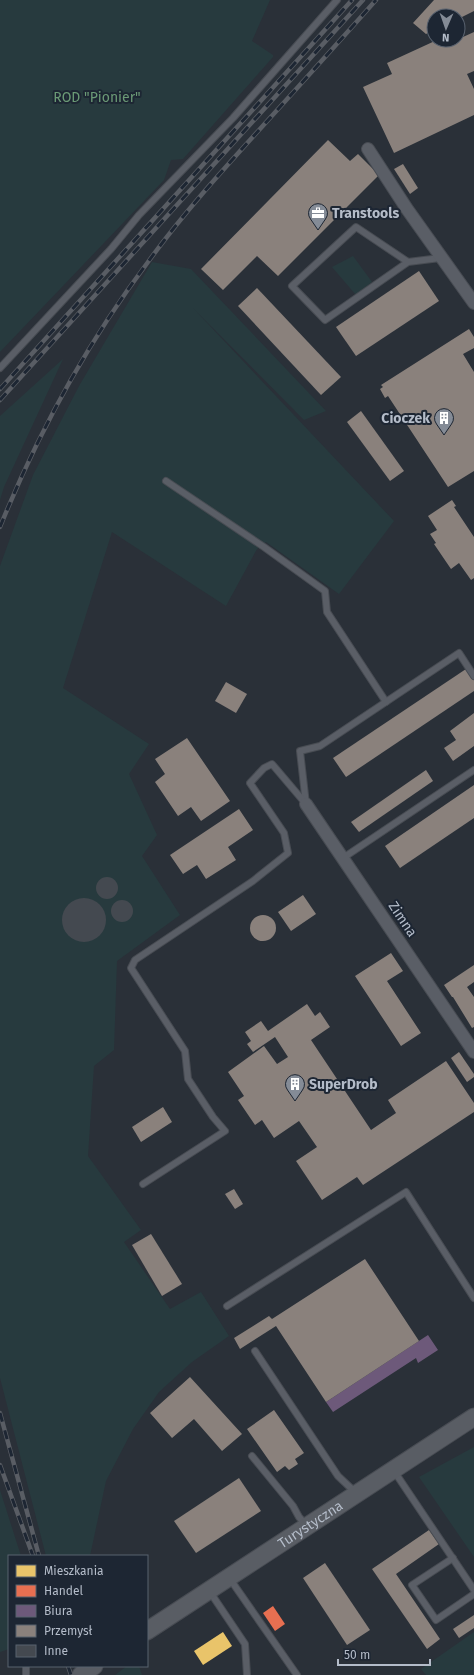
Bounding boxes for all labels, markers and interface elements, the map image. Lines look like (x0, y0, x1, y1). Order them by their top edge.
north arrow (426, 8, 466, 48)
text: N (442, 31, 450, 44)
park label: ROD "Pionier" (53, 89, 141, 106)
office icon: Transtools (307, 202, 329, 230)
place label: Transtools (332, 205, 399, 222)
building icon: Cioczek (433, 407, 455, 435)
place label: Cioczek (381, 410, 430, 427)
street label: Zimna (385, 898, 421, 940)
building icon: SuperDrob (284, 1073, 306, 1101)
place label: SuperDrob (309, 1076, 378, 1093)
street label: Turystyczna (275, 1497, 346, 1552)
legend (8, 1555, 148, 1667)
text: Mieszkania (44, 1564, 104, 1578)
text: Handel (44, 1584, 83, 1598)
text: Biura (44, 1604, 72, 1618)
text: Przemysł (44, 1624, 92, 1638)
scale bar (338, 1641, 430, 1667)
text: Inne (44, 1644, 68, 1658)
text: 50 m (344, 1648, 370, 1662)

